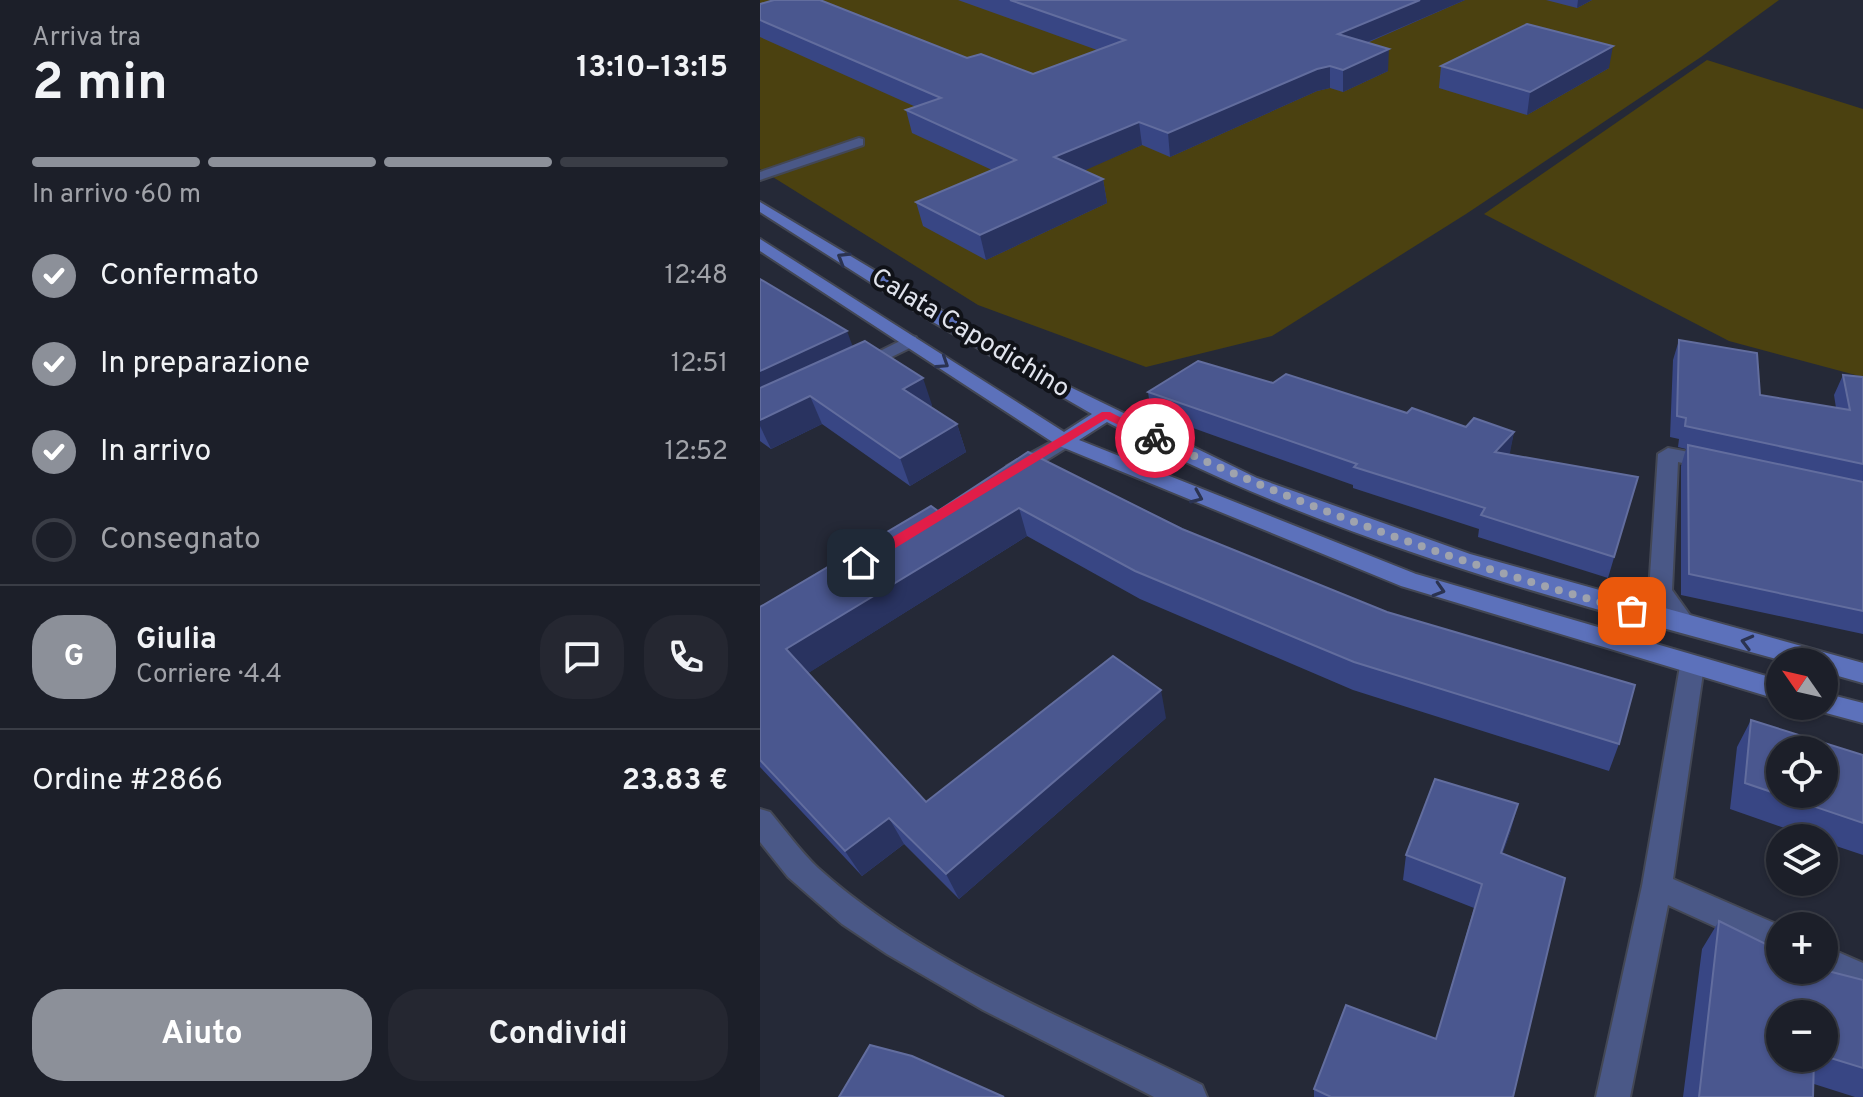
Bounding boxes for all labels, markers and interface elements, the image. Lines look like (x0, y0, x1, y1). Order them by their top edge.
text: Arriva tra (32, 22, 141, 55)
text: 13:10–13:15 (576, 50, 728, 87)
text: 2 min (32, 52, 168, 118)
text: In arrivo · 60 m (32, 179, 201, 212)
one-way arrow (837, 252, 852, 268)
icon: check (32, 254, 76, 298)
text: Confermato (100, 258, 259, 295)
text: 12:48 (665, 260, 728, 293)
street label: Calata Capodichino (865, 262, 1075, 406)
icon: check (32, 342, 76, 386)
text: In preparazione (100, 346, 310, 383)
text: 12:51 (671, 348, 728, 381)
one-way arrow (934, 353, 949, 368)
courier (1115, 398, 1195, 478)
icon: bike (1133, 416, 1177, 460)
icon: check (32, 430, 76, 474)
text: In arrivo (100, 434, 211, 471)
text: 12:52 (665, 436, 728, 469)
one-way arrow (1189, 487, 1203, 503)
text: Consegnato (100, 522, 261, 559)
pin (827, 529, 895, 597)
icon: home (839, 541, 883, 585)
pin (1598, 577, 1666, 645)
one-way arrow (1432, 580, 1446, 596)
icon: bag (1610, 589, 1654, 633)
button: chat (540, 615, 624, 699)
button: phone (644, 615, 728, 699)
text: Giulia (136, 622, 217, 659)
one-way arrow (1740, 634, 1754, 651)
text: G (64, 639, 84, 676)
north arrow (1766, 648, 1838, 720)
map controls (1766, 648, 1838, 1072)
text: Corriere · 4.4 (136, 659, 282, 692)
button: locate (1766, 736, 1838, 808)
text: Ordine #2866 (32, 763, 223, 800)
text: 23.83 € (622, 763, 728, 800)
button: layers (1766, 824, 1838, 896)
button: + (1766, 912, 1838, 984)
button: Aiuto (32, 989, 372, 1081)
button: Condividi (388, 989, 728, 1081)
button: − (1766, 1000, 1838, 1072)

